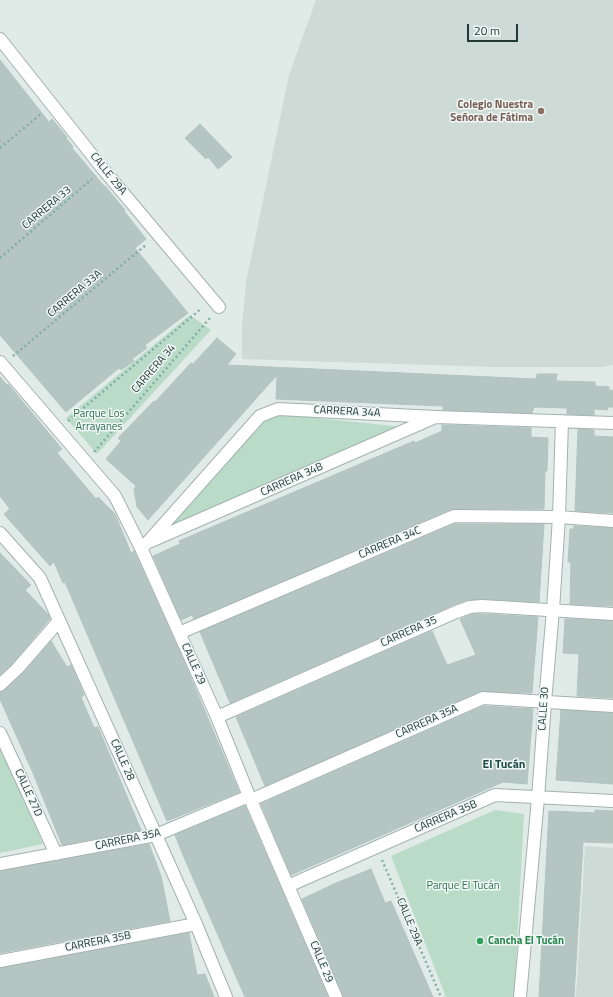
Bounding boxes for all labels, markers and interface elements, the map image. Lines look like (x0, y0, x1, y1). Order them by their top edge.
scale bar (469, 16, 520, 42)
text: 20 m (474, 21, 500, 40)
place label: Colegio Nuestra Señora de Fátima (450, 98, 533, 124)
marker: Colegio Nuestra Señora de Fátima (536, 106, 546, 116)
street label: CALLE 29A (87, 150, 129, 198)
street label: CARRERA 33 (20, 184, 74, 232)
street label: CARRERA 33A (45, 267, 105, 321)
street label: CARRERA 34 (129, 342, 179, 396)
street label: CARRERA 34A (313, 404, 381, 420)
park label: Parque Los Arrayanes (73, 407, 125, 433)
street label: CARRERA 34B (259, 460, 325, 500)
street label: CARRERA 34C (357, 524, 423, 562)
street label: CARRERA 35 (379, 614, 439, 650)
street label: CALLE 29 (178, 641, 208, 687)
street label: CALLE 30 (536, 687, 552, 731)
street label: CARRERA 35A (394, 702, 460, 742)
street label: CALLE 28 (107, 737, 137, 783)
district label: El Tucán (483, 758, 525, 772)
street label: CALLE 27D (11, 767, 45, 819)
street label: CARRERA 35B (413, 798, 479, 836)
street label: CARRERA 35A (94, 827, 162, 853)
park label: Parque El Tucán (426, 879, 500, 893)
street label: CALLE 29A (393, 896, 425, 948)
street label: CARRERA 35B (64, 929, 132, 955)
place label: Cancha El Tucán (488, 934, 564, 948)
marker: Cancha El Tucán (475, 936, 485, 946)
street label: CALLE 29 (306, 939, 336, 985)

